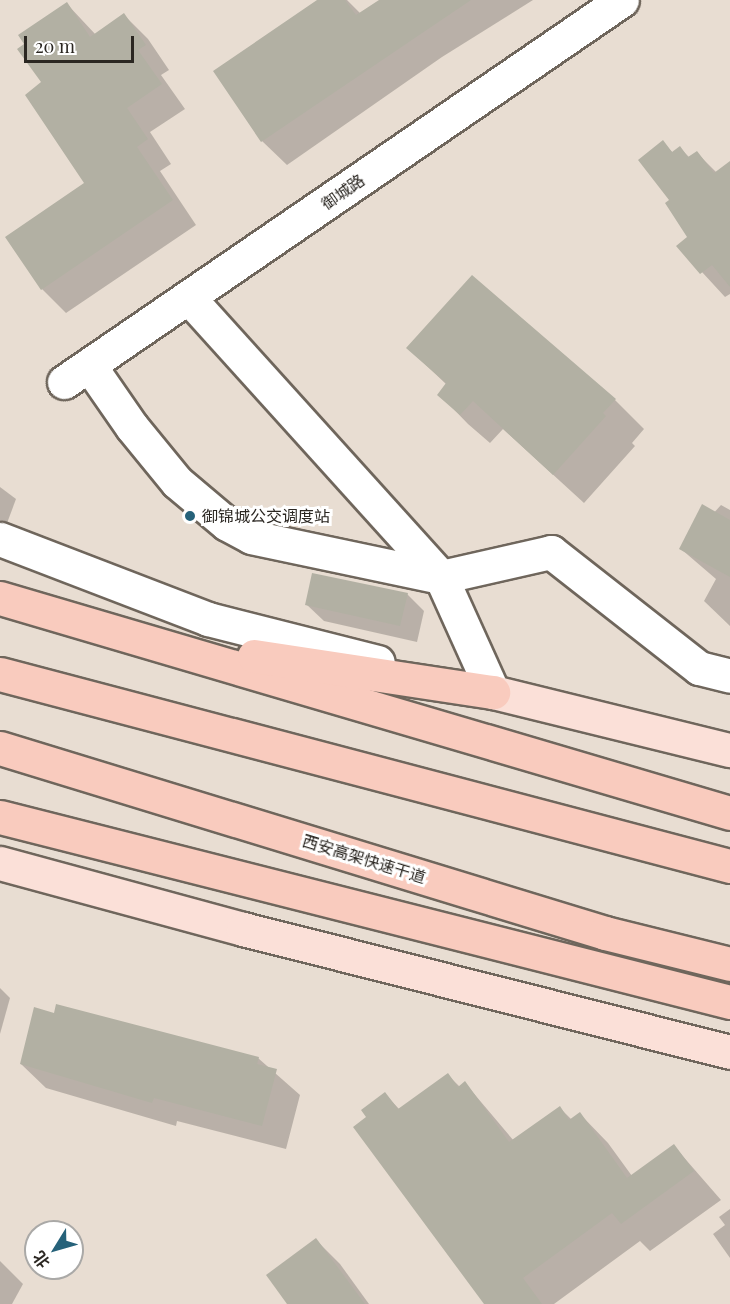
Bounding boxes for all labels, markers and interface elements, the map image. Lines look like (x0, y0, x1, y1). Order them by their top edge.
scale bar (27, 24, 136, 62)
text: 20 m (35, 34, 75, 58)
street label: 御城路 (318, 170, 368, 214)
place label: 御锦城公交调度站 (202, 506, 330, 526)
marker: 御锦城公交调度站 (183, 509, 197, 523)
street label: 西安高架快速干道 (300, 831, 428, 887)
north arrow (24, 1220, 84, 1280)
text: 北 (28, 1247, 54, 1273)

